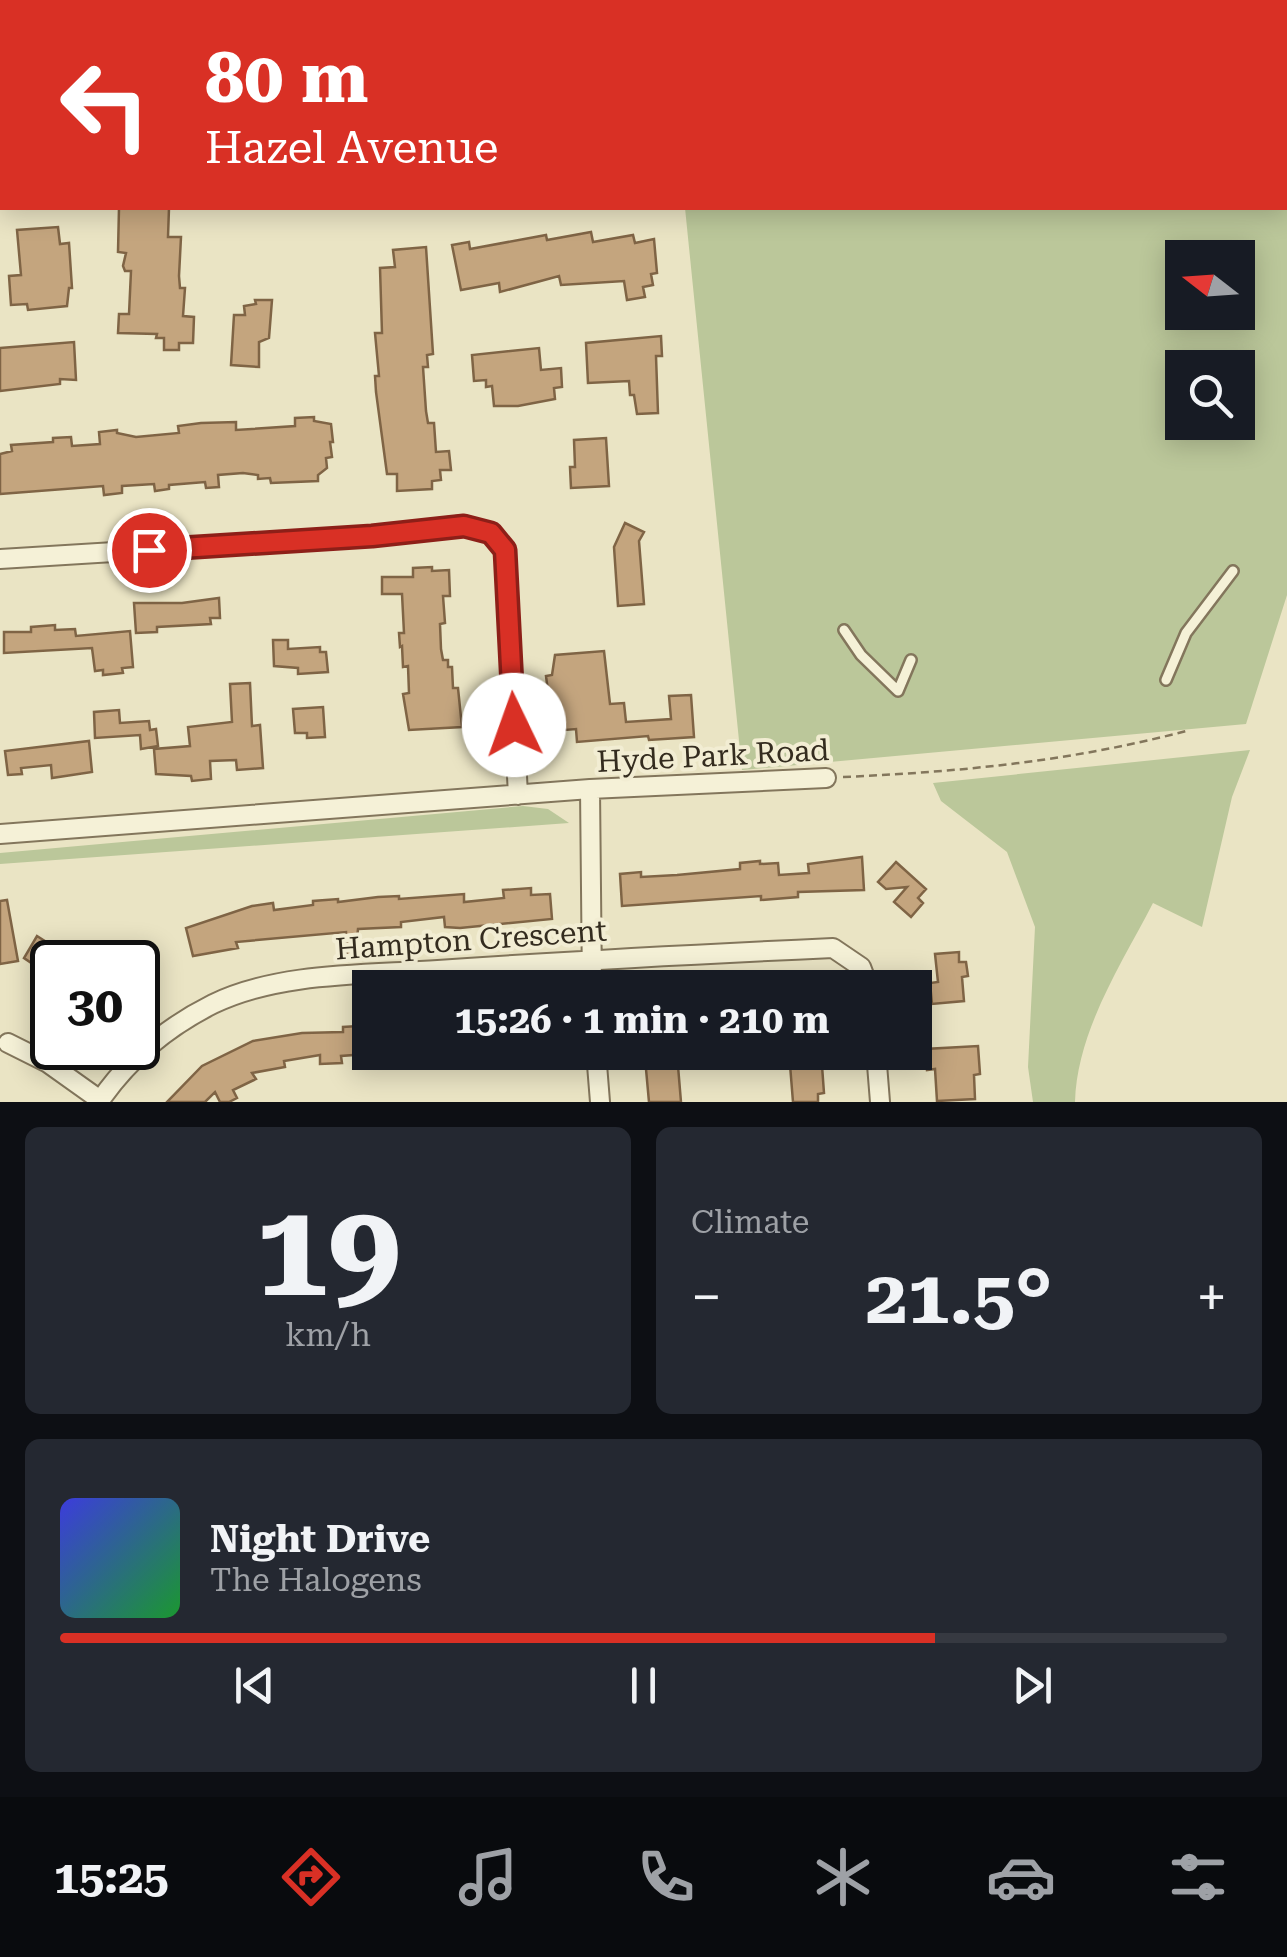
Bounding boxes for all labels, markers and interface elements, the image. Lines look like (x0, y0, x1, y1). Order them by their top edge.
text: 80 m (205, 37, 369, 119)
icon: left (40, 40, 170, 170)
text: Hazel Avenue (205, 121, 498, 174)
north arrow (1165, 240, 1255, 330)
map controls (1165, 240, 1255, 440)
button: search (1165, 350, 1255, 440)
pin (107, 508, 192, 593)
icon: arrive (122, 523, 177, 578)
position arrow (462, 673, 566, 777)
street label: Hyde Park Road (596, 732, 830, 779)
street label: Hampton Crescent (334, 913, 608, 966)
speed limit sign: 30 (30, 940, 160, 1070)
text: 15:26 · 1 min · 210 m (455, 998, 829, 1042)
text: 19 (255, 1174, 401, 1327)
text: Climate (691, 1203, 809, 1241)
text: 21.5° (866, 1253, 1052, 1341)
text: − (691, 1265, 722, 1329)
text: + (1196, 1265, 1227, 1329)
text: km/h (285, 1316, 371, 1354)
text: Night Drive (210, 1517, 430, 1561)
text: The Halogens (210, 1561, 422, 1599)
icon: previous (227, 1658, 282, 1713)
icon: pause (616, 1658, 671, 1713)
icon: next (1005, 1658, 1060, 1713)
icon: directions (276, 1842, 346, 1912)
icon: music (453, 1842, 523, 1912)
icon: phone (631, 1842, 701, 1912)
icon: climate (808, 1842, 878, 1912)
icon: car (986, 1842, 1056, 1912)
icon: filters (1163, 1842, 1233, 1912)
text: 15:25 (54, 1851, 169, 1904)

